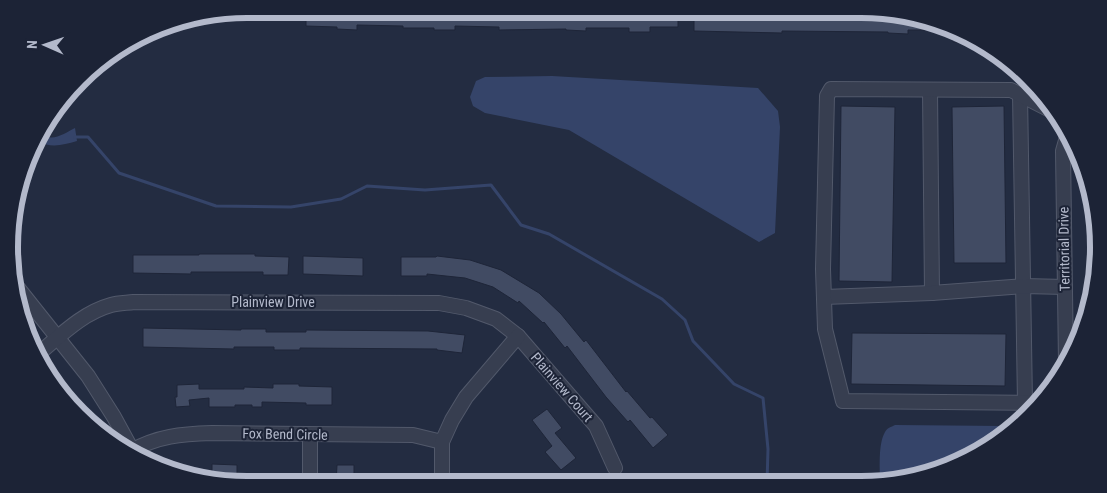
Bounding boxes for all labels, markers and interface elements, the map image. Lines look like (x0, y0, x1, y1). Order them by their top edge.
north arrow (20, 20, 70, 70)
text: N (24, 40, 40, 49)
street label: Territorial Drive (1055, 206, 1073, 291)
street label: Plainview Drive (231, 294, 315, 310)
street label: Plainview Court (528, 349, 596, 425)
street label: Fox Bend Circle (242, 425, 328, 443)

